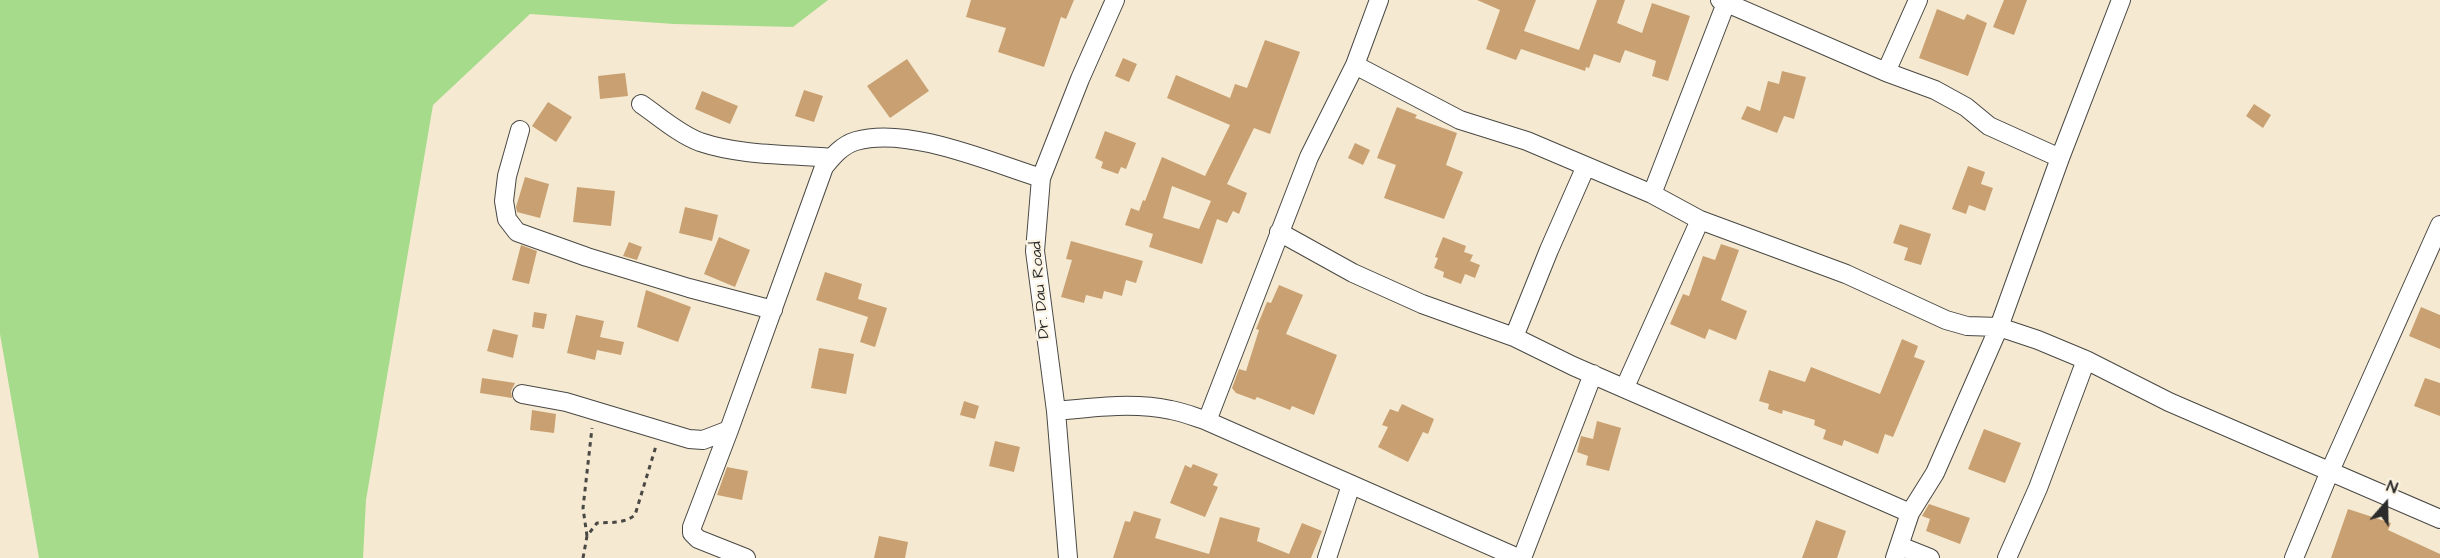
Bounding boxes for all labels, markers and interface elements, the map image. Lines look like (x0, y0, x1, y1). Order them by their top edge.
street label: Dr. Dau Road (1027, 241, 1055, 339)
north arrow (2356, 474, 2416, 534)
text: N (2384, 475, 2401, 499)

